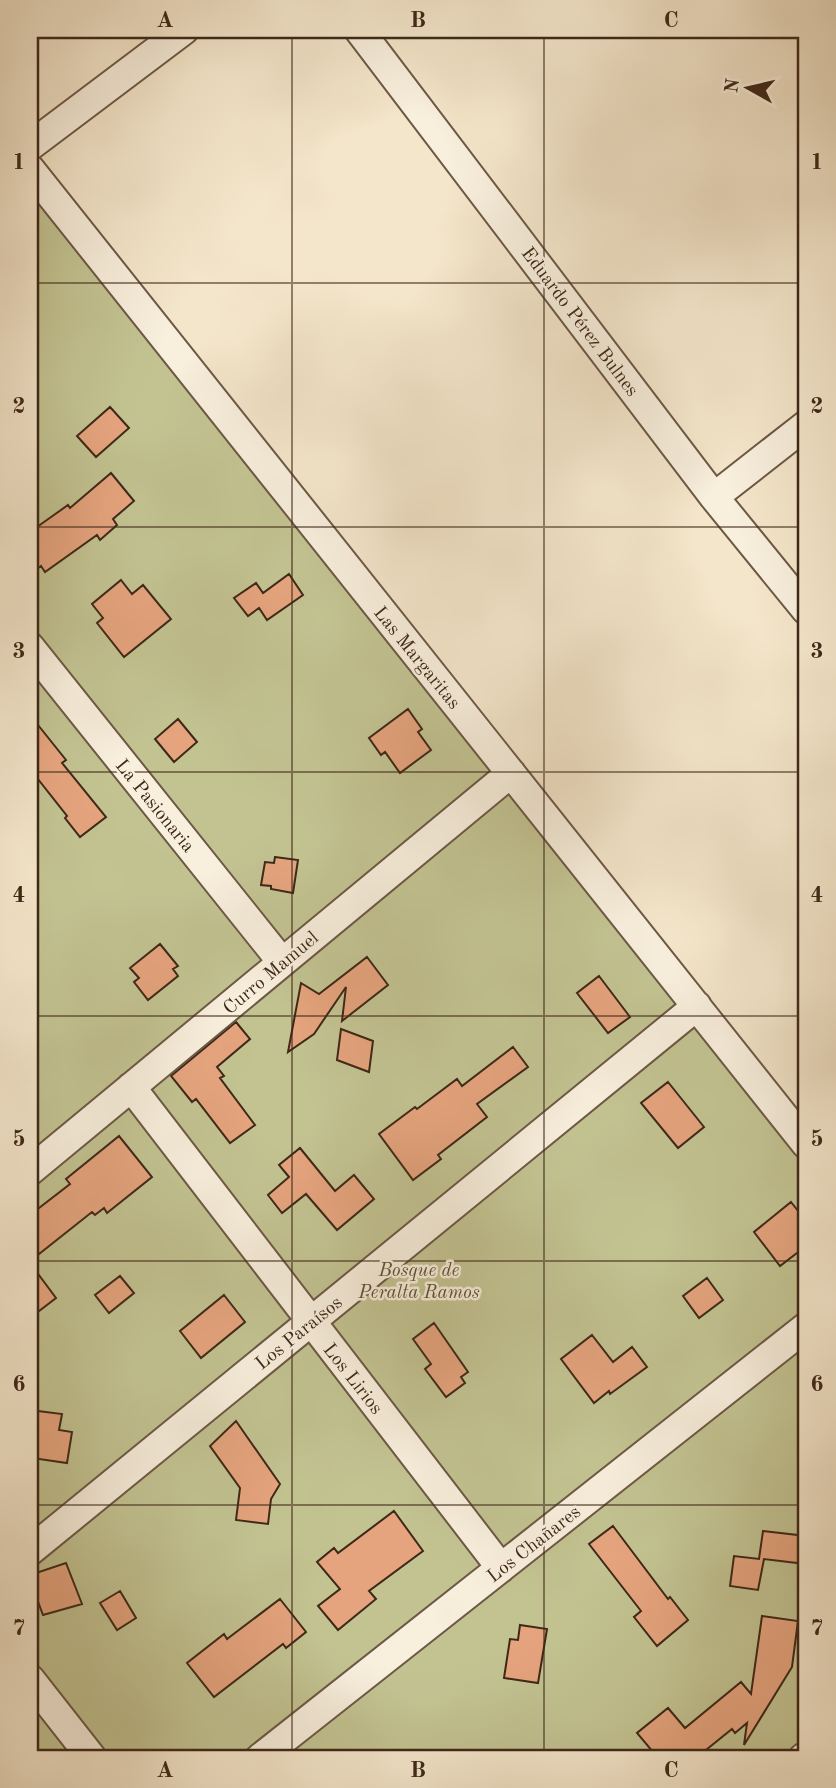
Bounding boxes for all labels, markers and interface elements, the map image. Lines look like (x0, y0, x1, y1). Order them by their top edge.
text: A (156, 9, 174, 32)
text: B (410, 9, 426, 32)
text: C (663, 9, 679, 32)
north arrow (714, 52, 784, 122)
text: N (723, 77, 744, 94)
text: 1 (12, 151, 26, 174)
text: 1 (810, 151, 824, 174)
street label: Eduardo Pérez Bulnes (517, 244, 641, 401)
text: 2 (12, 395, 26, 418)
text: 2 (810, 395, 824, 418)
street label: Las Margaritas (369, 604, 463, 713)
text: 3 (12, 640, 26, 663)
text: 3 (810, 640, 824, 663)
street label: La Pasionaria (111, 756, 198, 857)
text: 4 (12, 884, 26, 907)
text: 4 (810, 884, 824, 907)
street label: Curro Mamuel (220, 929, 323, 1019)
text: 5 (12, 1128, 26, 1151)
text: 5 (810, 1128, 824, 1151)
park label: Bosque de Peralta Ramos (357, 1262, 480, 1303)
street label: Los Paraísos (253, 1293, 347, 1374)
street label: Los Lirios (319, 1341, 385, 1419)
text: 6 (12, 1373, 26, 1396)
text: 6 (810, 1373, 824, 1396)
street label: Los Chañares (484, 1503, 585, 1587)
text: 7 (12, 1617, 26, 1640)
text: 7 (810, 1617, 824, 1640)
text: A (156, 1759, 174, 1782)
text: B (410, 1759, 426, 1782)
text: C (663, 1759, 679, 1782)

